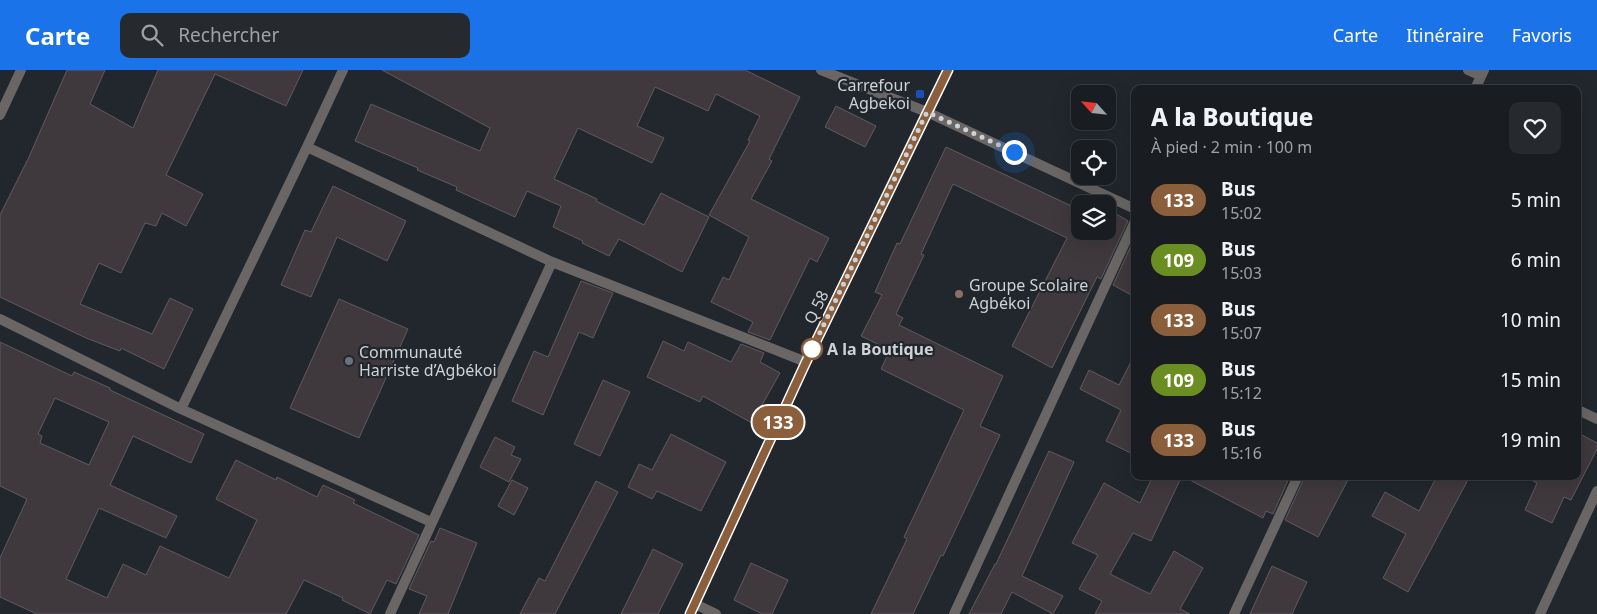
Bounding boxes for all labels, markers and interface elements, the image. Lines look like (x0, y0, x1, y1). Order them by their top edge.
search box (120, 13, 470, 58)
text: Carte (25, 19, 90, 52)
icon: search (138, 21, 166, 49)
text: Rechercher (178, 22, 279, 48)
text: Carte (1333, 23, 1378, 47)
text: Itinéraire (1406, 23, 1484, 47)
text: Favoris (1512, 23, 1572, 47)
place label: Carrefour Agbekoi (837, 74, 910, 114)
north arrow (1071, 85, 1116, 130)
map controls (1071, 85, 1116, 240)
marker: Carrefour Agbekoi (914, 88, 926, 100)
text: A la Boutique (1151, 100, 1313, 133)
button: heart (1509, 102, 1561, 154)
text: À pied · 2 min · 100 m (1151, 136, 1312, 158)
your location (1002, 140, 1027, 165)
button: locate (1071, 140, 1116, 185)
text: Bus (1221, 176, 1256, 202)
text: 5 min (1511, 187, 1561, 213)
text: 133 (1163, 188, 1194, 212)
button: layers (1071, 195, 1116, 240)
text: 15:02 (1221, 202, 1262, 224)
text: Bus (1221, 236, 1256, 262)
text: 6 min (1511, 247, 1561, 273)
text: 109 (1163, 248, 1194, 272)
text: 15:03 (1221, 262, 1262, 284)
place label: Groupe Scolaire Agbékoi (969, 274, 1088, 314)
street label: Q 58 (798, 286, 834, 328)
marker: Groupe Scolaire Agbékoi (953, 288, 965, 300)
text: Bus (1221, 296, 1256, 322)
text: 10 min (1500, 307, 1561, 333)
text: 133 (1163, 308, 1194, 332)
text: 15:07 (1221, 322, 1262, 344)
marker: A la Boutique (801, 338, 823, 360)
place label: A la Boutique (827, 338, 934, 360)
place label: Communauté Harriste d’Agbékoi (359, 341, 497, 381)
marker: Communauté Harriste d’Agbékoi (343, 355, 355, 367)
text: Bus (1221, 356, 1256, 382)
text: 15 min (1500, 367, 1561, 393)
text: 109 (1163, 368, 1194, 392)
text: 15:12 (1221, 382, 1262, 404)
line badge: 133 (749, 406, 807, 438)
text: 133 (763, 410, 793, 434)
text: Bus (1221, 416, 1256, 442)
text: 19 min (1500, 427, 1561, 453)
text: 133 (1163, 428, 1194, 452)
text: 15:16 (1221, 442, 1262, 464)

